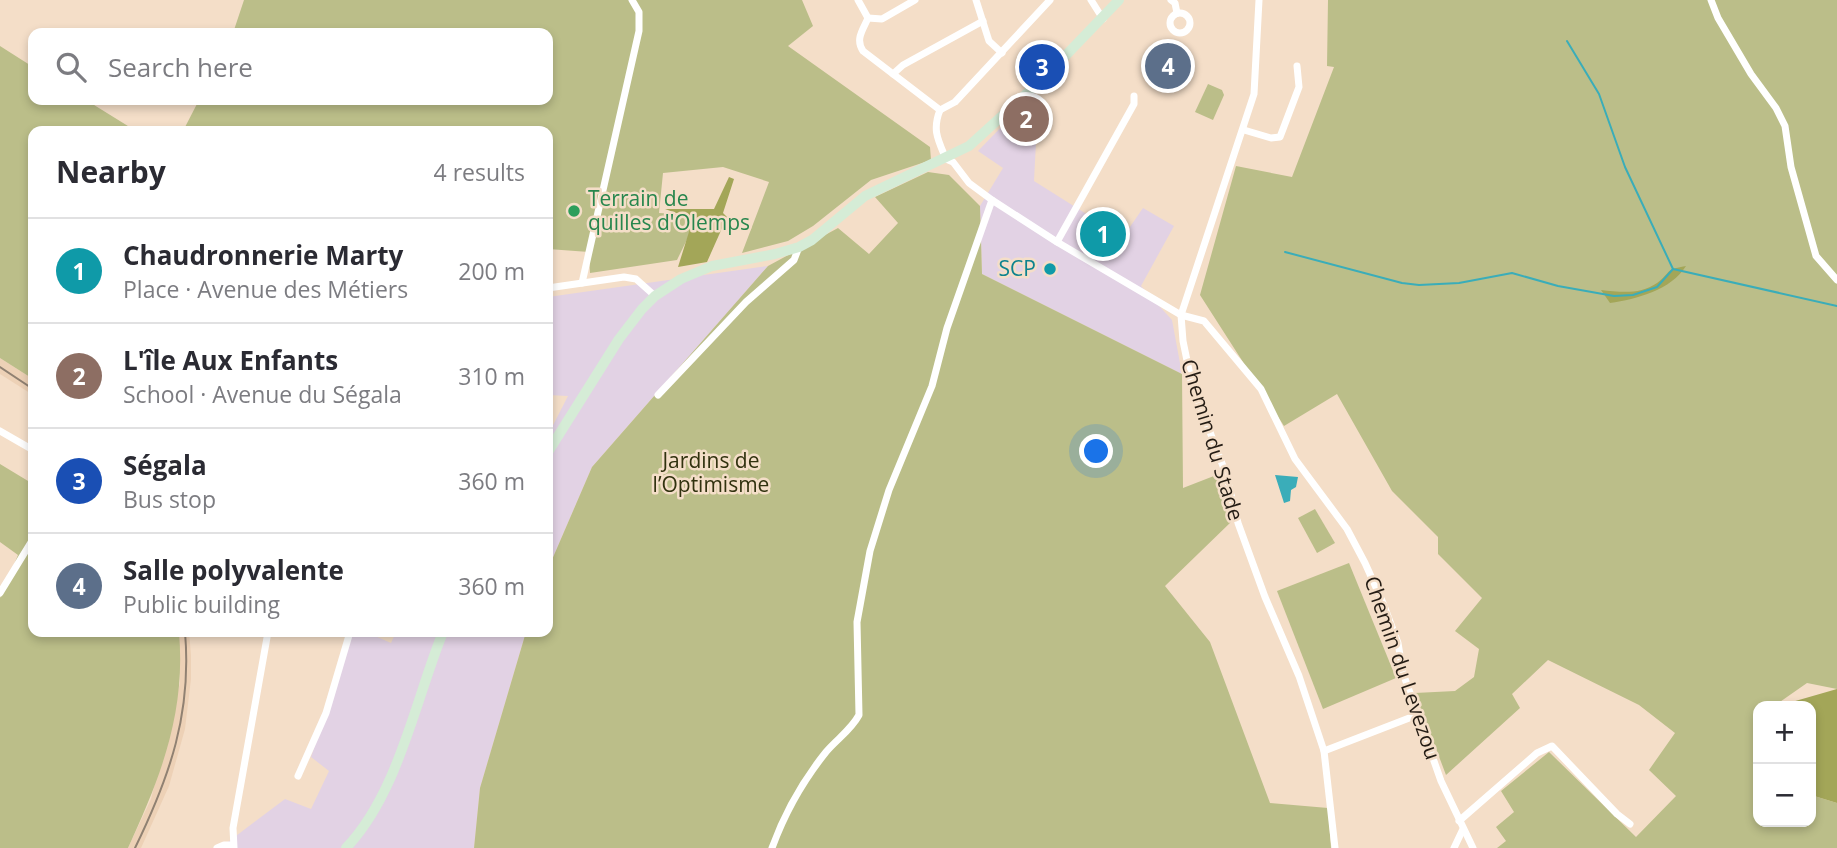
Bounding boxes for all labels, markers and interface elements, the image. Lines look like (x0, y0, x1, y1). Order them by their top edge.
search box (28, 28, 553, 105)
pin: 4 (1145, 40, 1191, 92)
pin: 3 (1019, 41, 1065, 93)
icon: search (52, 48, 90, 86)
text: Search here (108, 49, 253, 85)
pin: 2 (1003, 93, 1049, 145)
text: Nearby (56, 151, 166, 192)
text: 4 results (434, 156, 525, 188)
place label: Terrain de quilles d'Olemps (588, 184, 750, 236)
marker: Terrain de quilles d'Olemps (566, 203, 582, 219)
pin: 1 (1080, 208, 1126, 260)
text: Chaudronnerie Marty (123, 237, 403, 273)
place label: SCP (999, 254, 1036, 282)
text: 1 (72, 255, 86, 287)
text: 200 m (458, 255, 525, 287)
marker: SCP (1042, 261, 1058, 277)
text: Place · Avenue des Métiers (123, 273, 408, 305)
text: L'île Aux Enfants (123, 342, 338, 378)
street label: Chemin du Stade (1175, 356, 1251, 524)
text: 2 (72, 360, 86, 392)
text: 310 m (458, 360, 525, 392)
text: School · Avenue du Ségala (123, 378, 402, 410)
your location (1079, 434, 1113, 468)
park label: Jardins de l’Optimisme (653, 446, 769, 498)
text: Ségala (123, 447, 207, 483)
text: 3 (72, 465, 86, 497)
text: 360 m (458, 465, 525, 497)
text: Bus stop (123, 483, 216, 515)
text: Salle polyvalente (123, 552, 344, 588)
text: 4 (72, 570, 86, 602)
text: 360 m (458, 570, 525, 602)
street label: Chemin du Levezou (1358, 572, 1448, 763)
text: Public building (123, 588, 280, 620)
map controls (1753, 701, 1816, 827)
button: + (1753, 701, 1816, 764)
button: − (1753, 764, 1816, 827)

